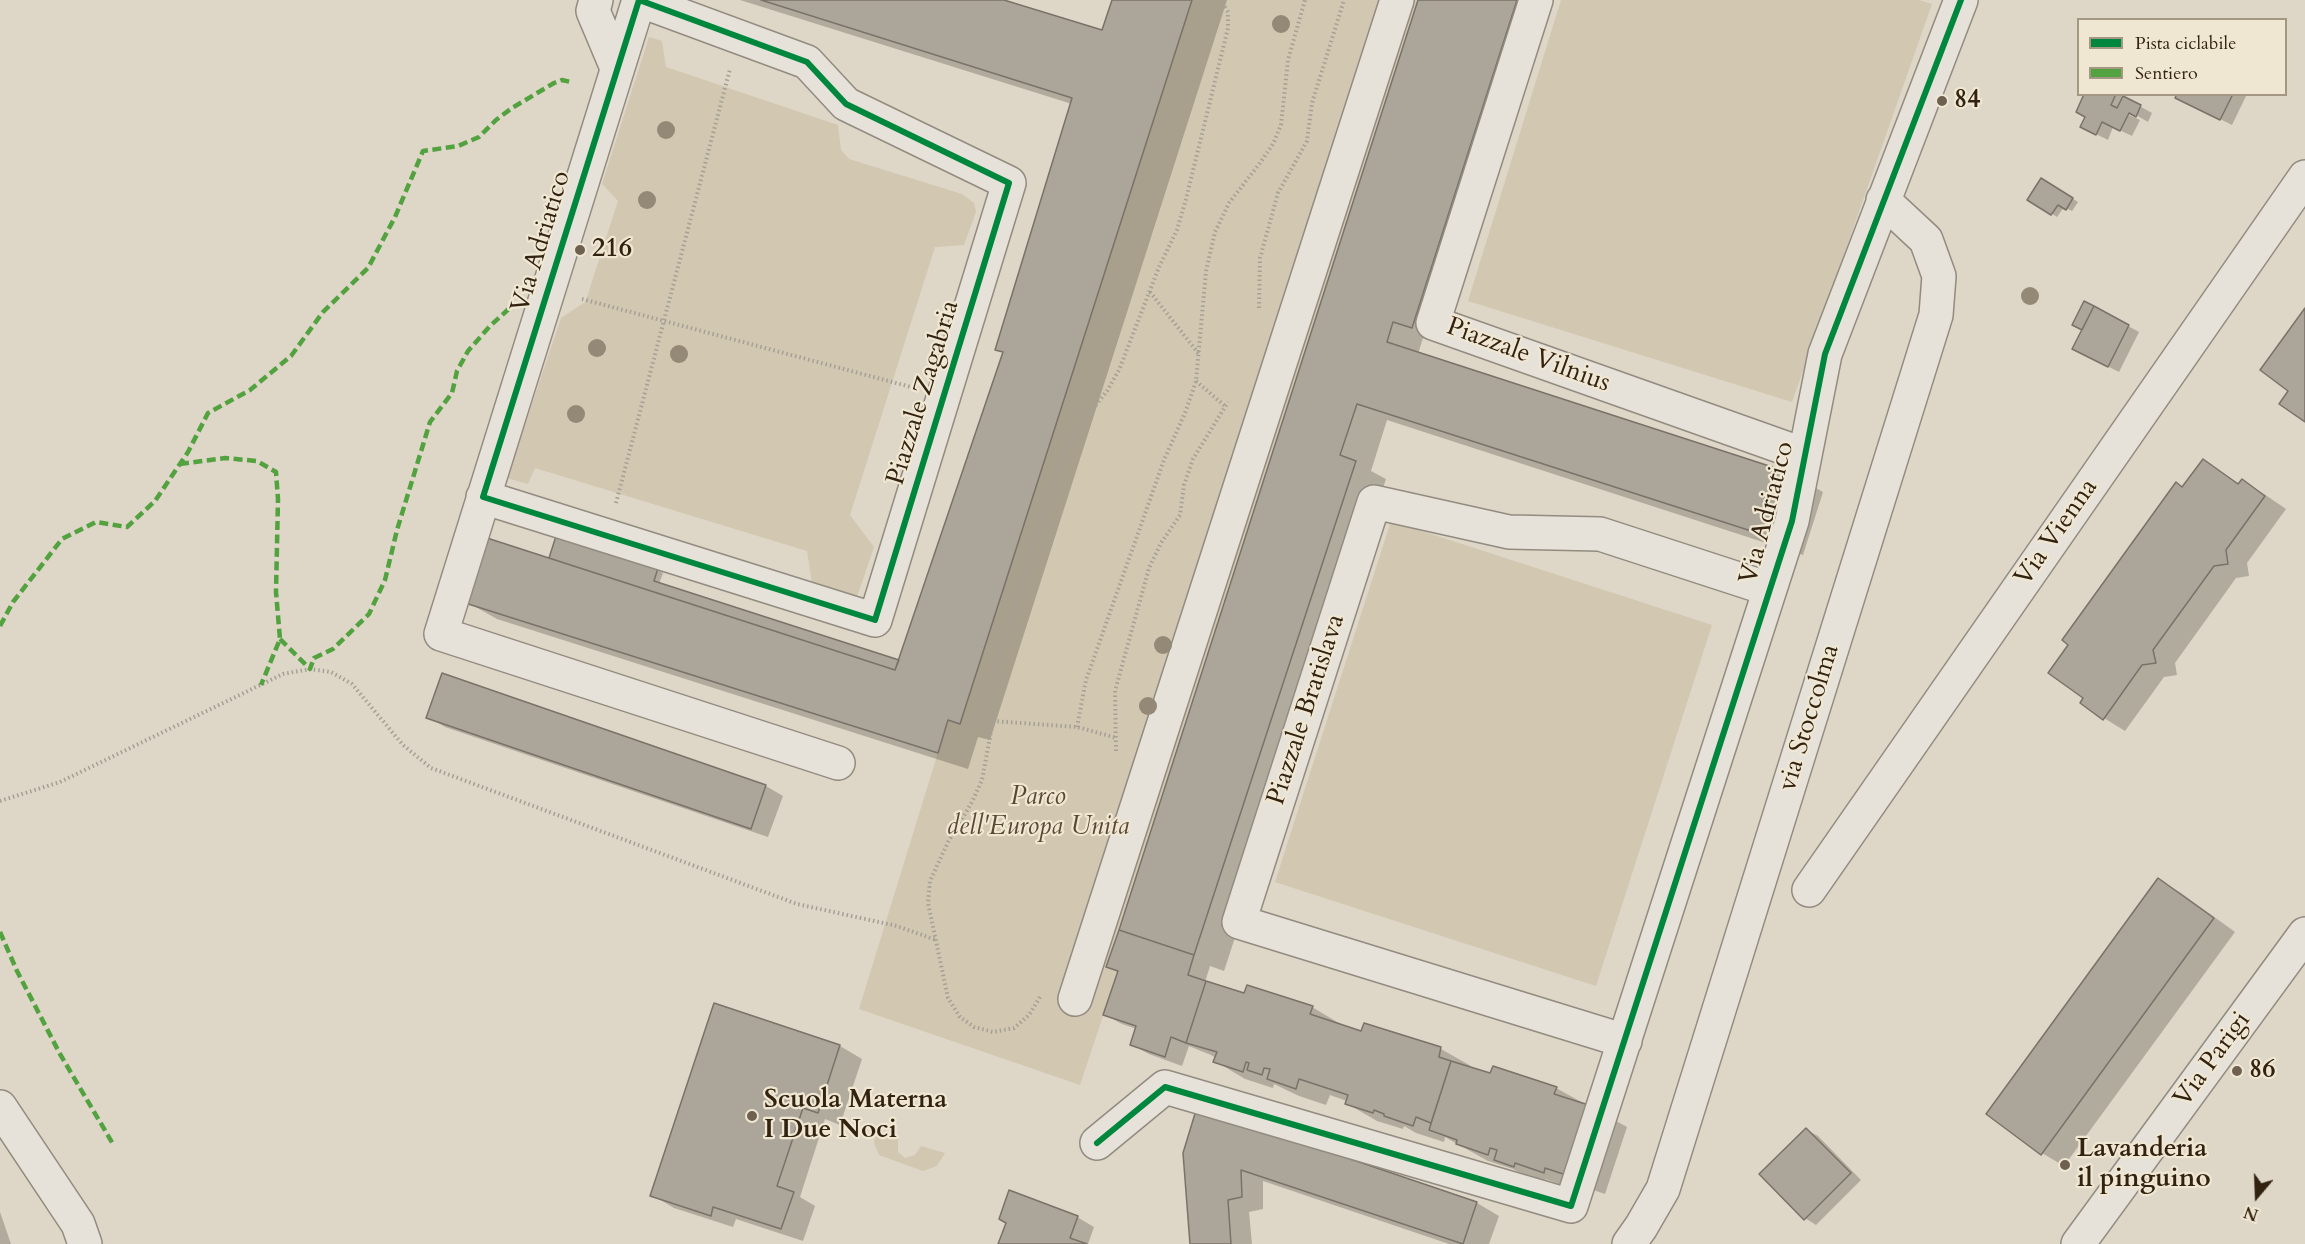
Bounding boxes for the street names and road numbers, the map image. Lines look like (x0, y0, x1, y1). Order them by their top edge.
street label: Via Adriatico (506, 167, 578, 317)
street label: Piazzale Zagabria (881, 297, 967, 489)
street label: Piazzale Vilnius (1442, 312, 1614, 400)
street label: Via Adriatico (1734, 438, 1802, 588)
street label: Via Vienna (2009, 473, 2105, 593)
street label: Piazzale Bratislava (1261, 611, 1353, 809)
street label: via Stoccolma (1773, 641, 1847, 795)
street label: Via Parigi (2168, 1006, 2258, 1114)

